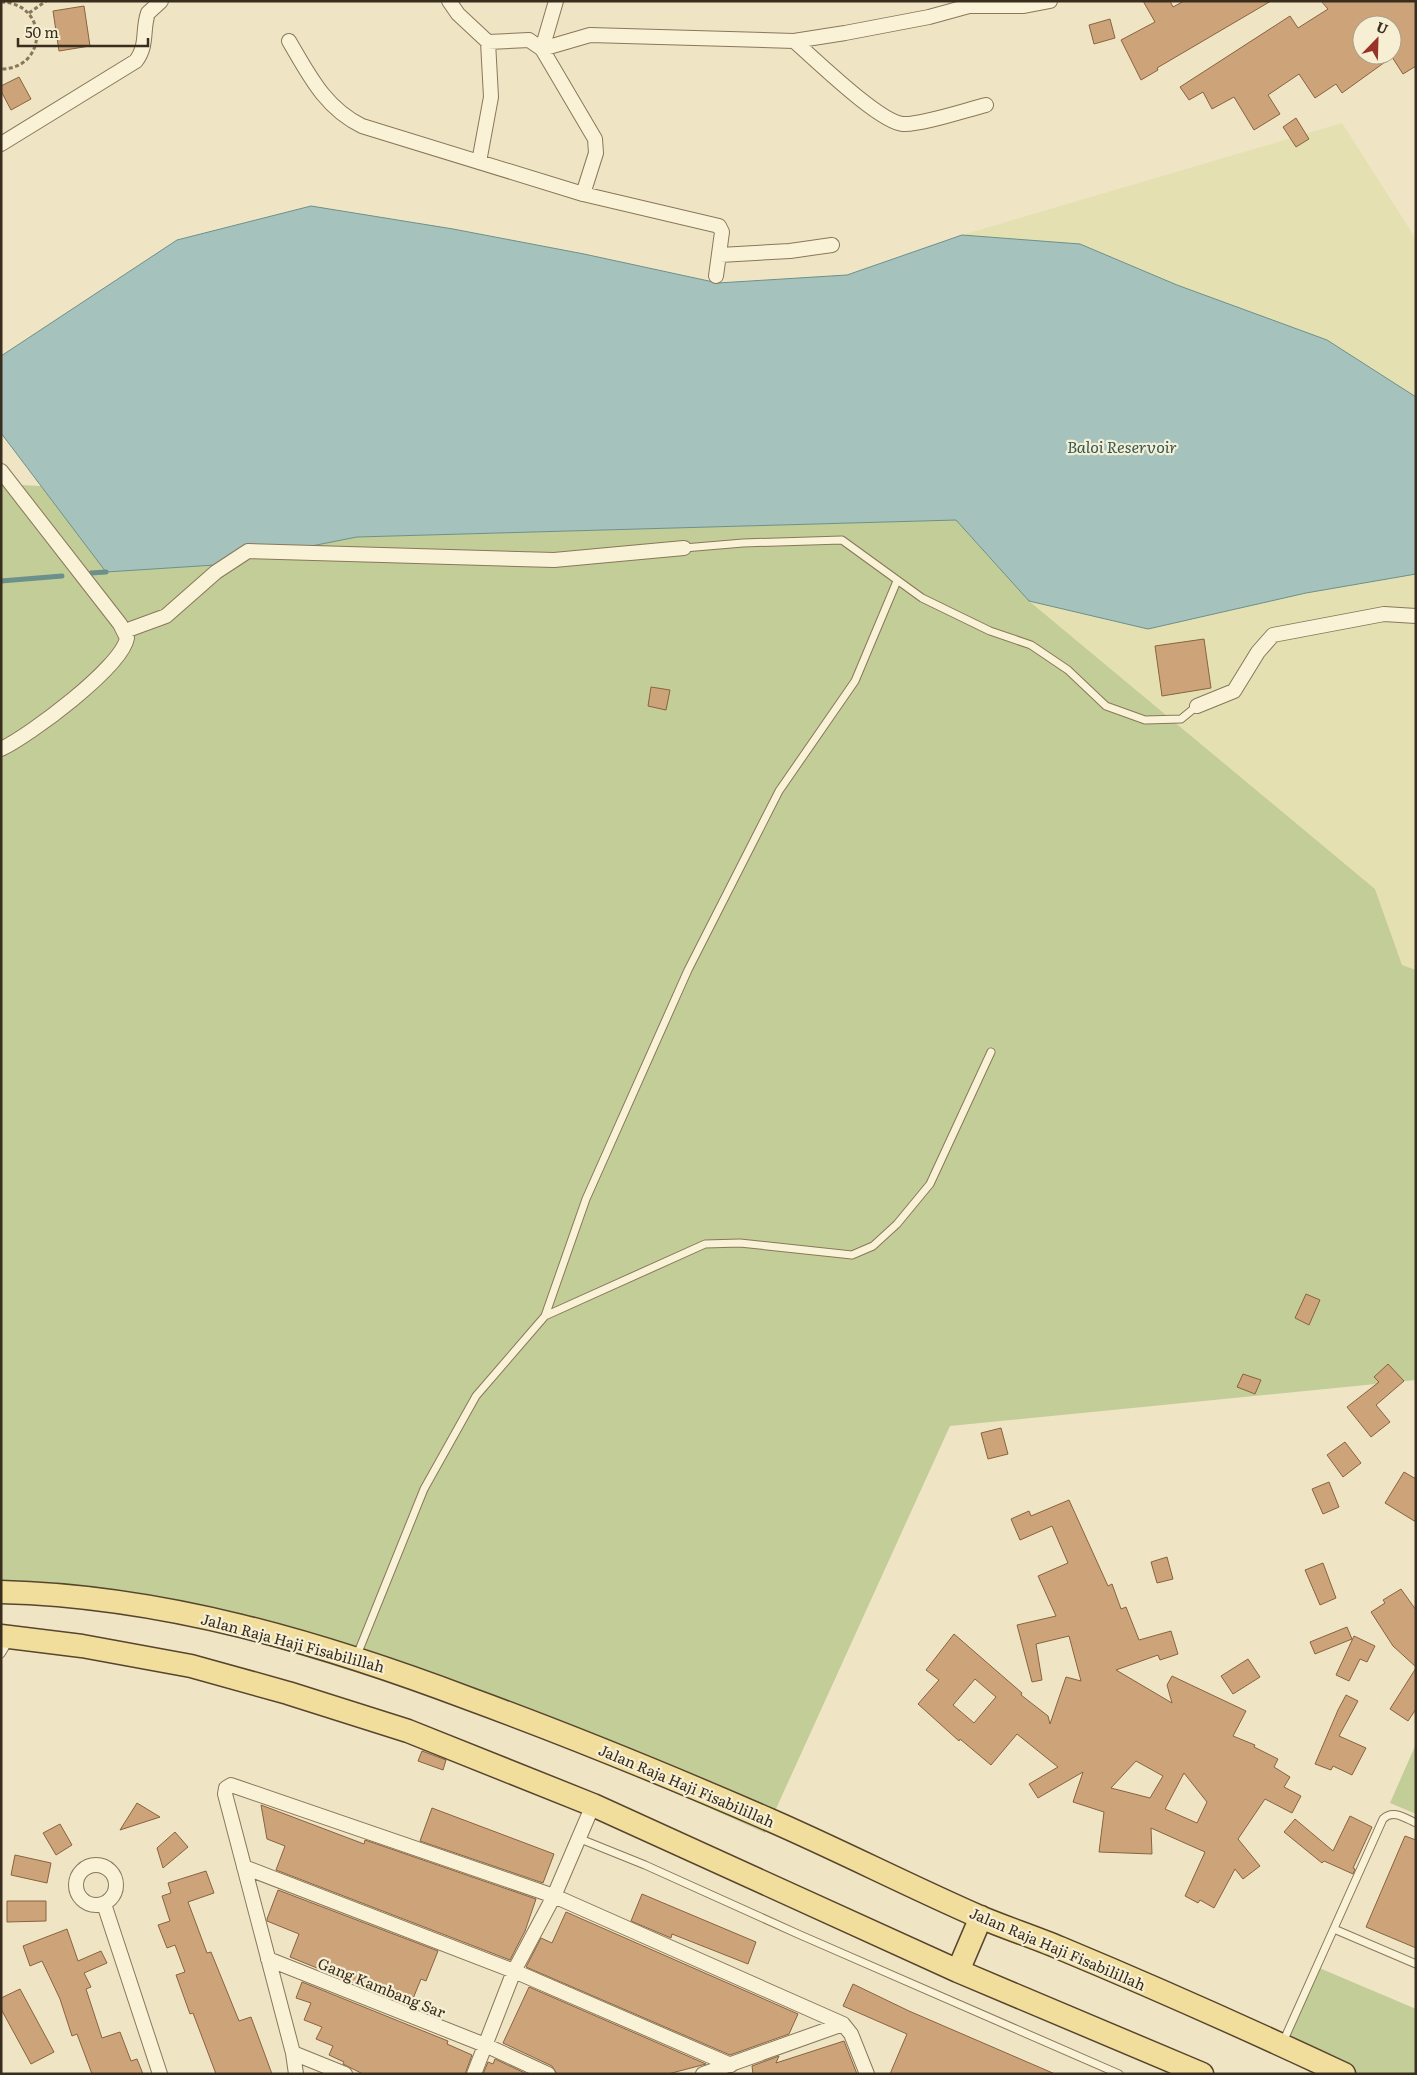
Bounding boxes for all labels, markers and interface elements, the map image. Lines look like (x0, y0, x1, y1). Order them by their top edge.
scale bar (18, 15, 148, 47)
north arrow (1352, 15, 1402, 65)
text: U (1373, 16, 1391, 38)
text: 50 m (25, 20, 59, 43)
water label: Baloi Reservoir (1067, 434, 1177, 458)
street label: Jalan Raja Haji Fisabilillah (198, 1606, 388, 1678)
street label: Jalan Raja Haji Fisabilillah (595, 1737, 779, 1833)
street label: Jalan Raja Haji Fisabilillah (966, 1900, 1150, 1996)
street label: Gang Kambang Sar (315, 1951, 449, 2023)

